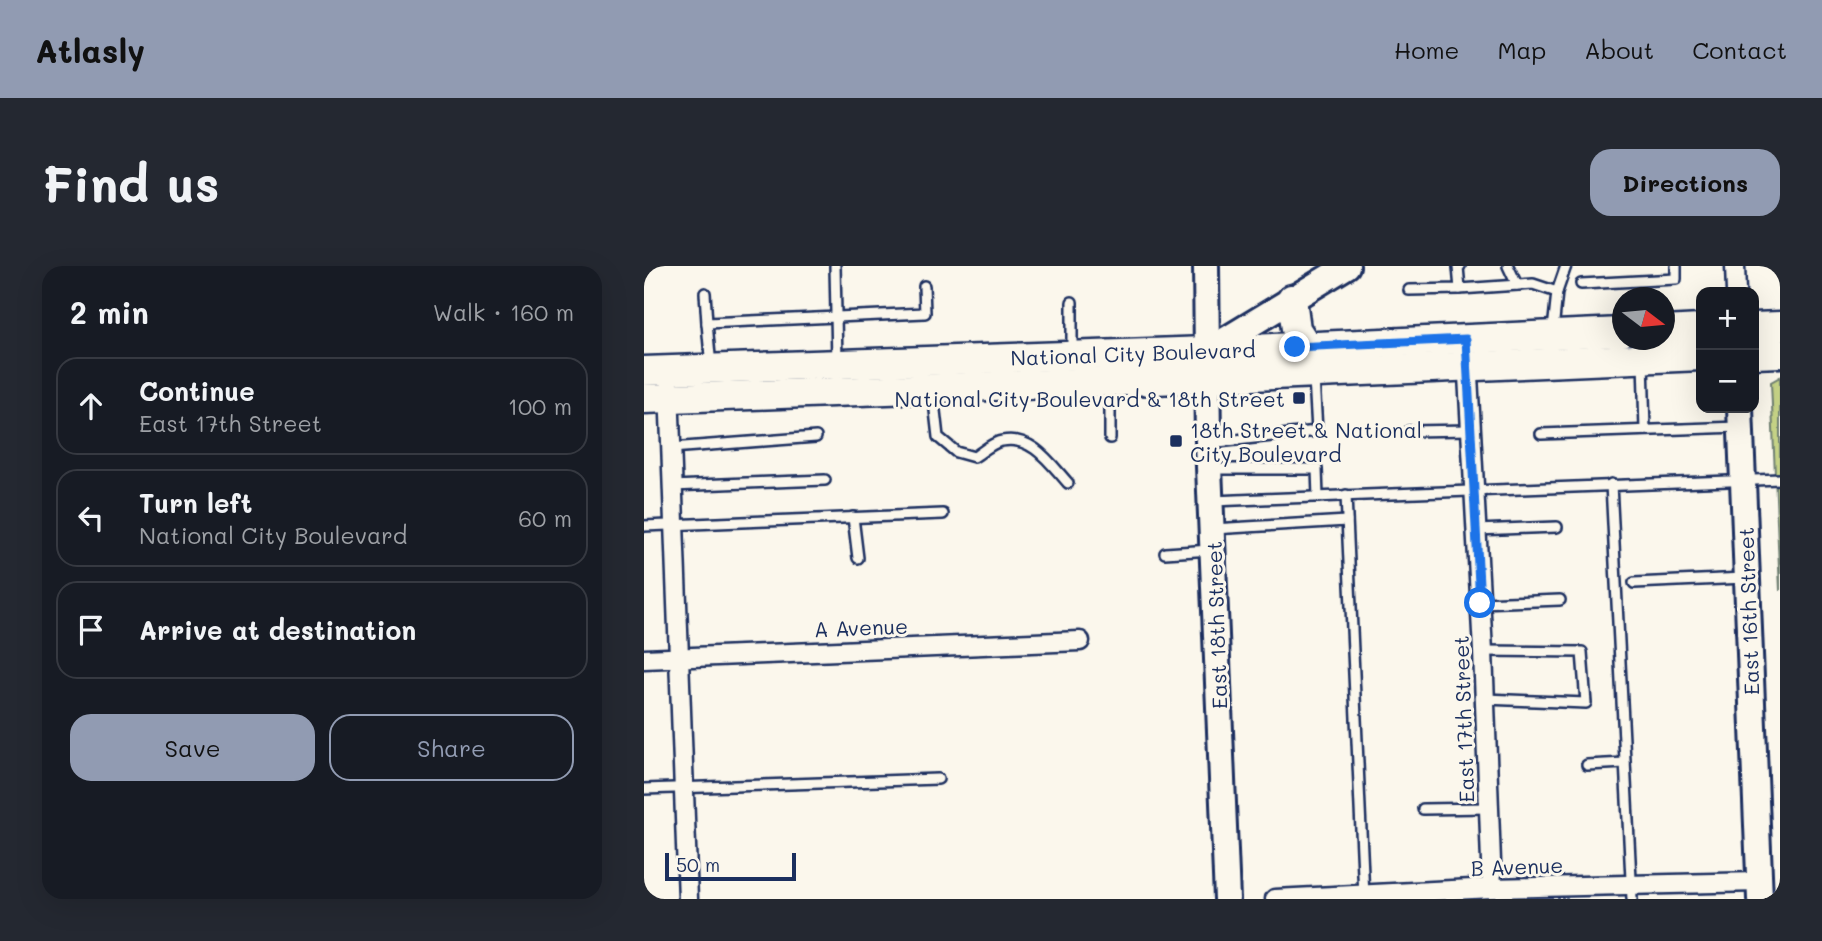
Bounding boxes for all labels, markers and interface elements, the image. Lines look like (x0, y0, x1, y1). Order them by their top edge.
text: Atlasly (35, 28, 145, 71)
text: Home (1394, 34, 1459, 65)
text: Map (1497, 34, 1546, 65)
text: About (1584, 34, 1654, 65)
text: Contact (1692, 34, 1787, 65)
button: Directions (1590, 149, 1780, 216)
text: Find us (42, 151, 220, 214)
north arrow (1612, 287, 1675, 350)
map controls (1696, 287, 1759, 413)
button: + (1696, 287, 1759, 350)
text: 2 min (70, 292, 149, 332)
text: Walk · 160 m (433, 297, 574, 327)
route end (1279, 331, 1310, 362)
street label: National City Boulevard (1010, 335, 1256, 371)
button: − (1696, 350, 1759, 413)
text: Continue (139, 374, 255, 408)
place label: National City Boulevard & 18th Street (895, 385, 1285, 412)
icon: ahead (72, 387, 110, 425)
marker: National City Boulevard & 18th Street (1291, 390, 1307, 406)
text: 100 m (508, 391, 572, 421)
text: East 17th Street (139, 408, 322, 438)
place label: 18th Street & National City Boulevard (1190, 416, 1422, 467)
marker: 18th Street & National City Boulevard (1168, 433, 1184, 449)
text: Turn left (139, 486, 252, 520)
icon: left (72, 499, 110, 537)
text: 60 m (518, 503, 572, 533)
text: National City Boulevard (139, 520, 407, 550)
street label: East 16th Street (1732, 527, 1764, 695)
street label: East 18th Street (1200, 541, 1232, 709)
route start (1464, 587, 1495, 618)
icon: arrive (72, 611, 110, 649)
street label: A Avenue (814, 612, 908, 642)
text: Arrive at destination (139, 613, 416, 647)
street label: East 17th Street (1447, 635, 1479, 803)
button: Save (70, 714, 315, 781)
button: Share (329, 714, 574, 781)
scale bar (665, 850, 796, 882)
street label: B Avenue (1470, 851, 1564, 881)
text: 50 m (676, 852, 720, 877)

